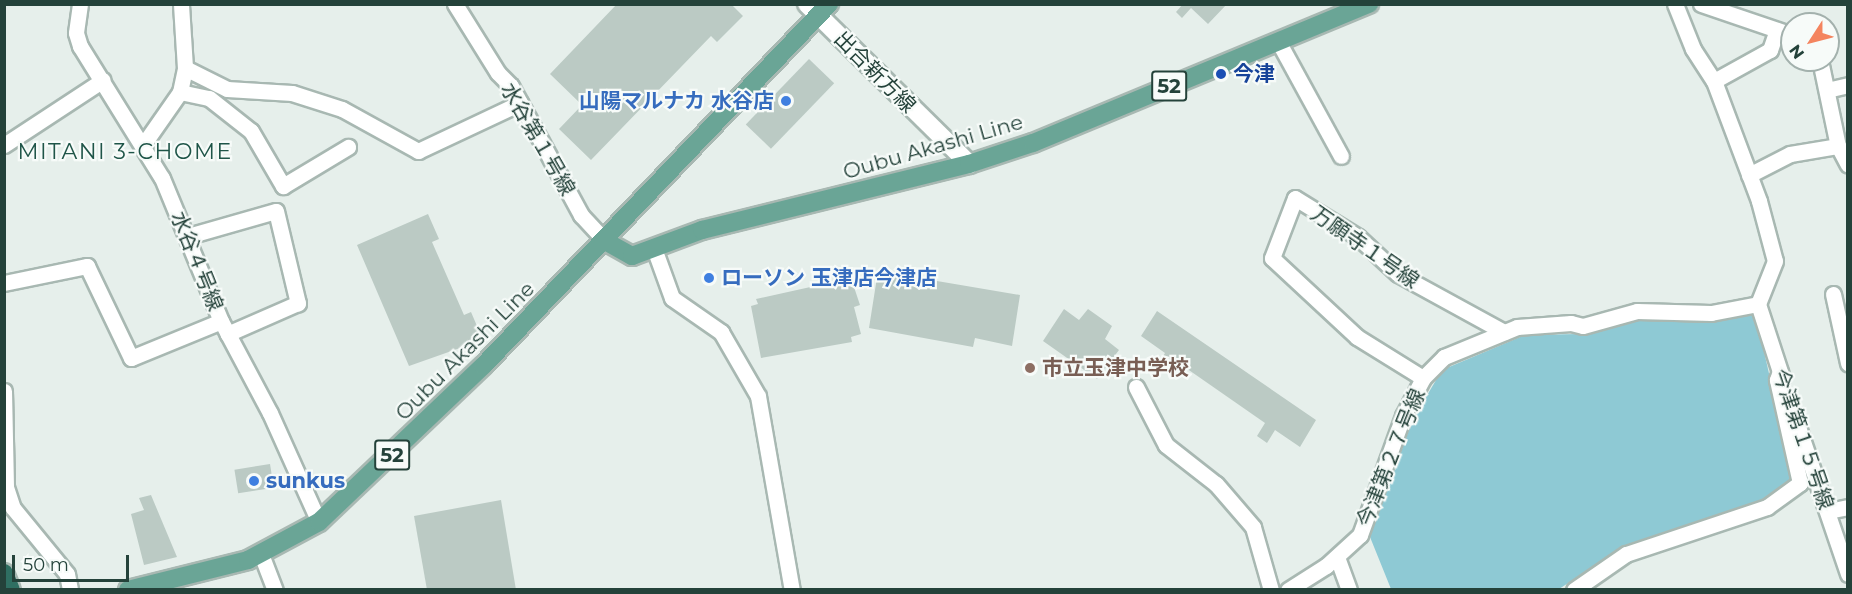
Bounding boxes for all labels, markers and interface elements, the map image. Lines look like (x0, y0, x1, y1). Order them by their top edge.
north arrow (1780, 12, 1840, 72)
street label: 出合新方線 (829, 26, 921, 118)
text: N (1785, 41, 1808, 63)
place label: 今津 (1233, 61, 1275, 87)
marker: 今津 (1214, 67, 1228, 81)
road number: 52 (1151, 69, 1187, 103)
street label: 水谷第１号線 (496, 78, 580, 200)
place label: 山陽マルナカ 水谷店 (579, 88, 774, 114)
marker: 山陽マルナカ 水谷店 (779, 94, 793, 108)
street label: Oubu Akashi Line (840, 109, 1026, 185)
district label: MITANI 3-CHOME (17, 139, 233, 165)
street label: 万願寺１号線 (1306, 201, 1424, 293)
street label: 水谷４号線 (166, 208, 228, 314)
place label: ローソン 玉津店今津店 (721, 265, 937, 291)
marker: ローソン 玉津店今津店 (702, 271, 716, 285)
street label: Oubu Akashi Line (390, 276, 540, 426)
place label: 市立玉津中学校 (1042, 355, 1189, 381)
marker: 市立玉津中学校 (1023, 361, 1037, 375)
street label: 今津第１５号線 (1767, 365, 1839, 513)
street label: 今津第２７号線 (1352, 385, 1430, 531)
road number: 52 (374, 438, 410, 472)
place label: sunkus (266, 468, 345, 494)
marker: sunkus (247, 474, 261, 488)
scale bar (15, 543, 132, 581)
text: 50 m (23, 554, 69, 576)

